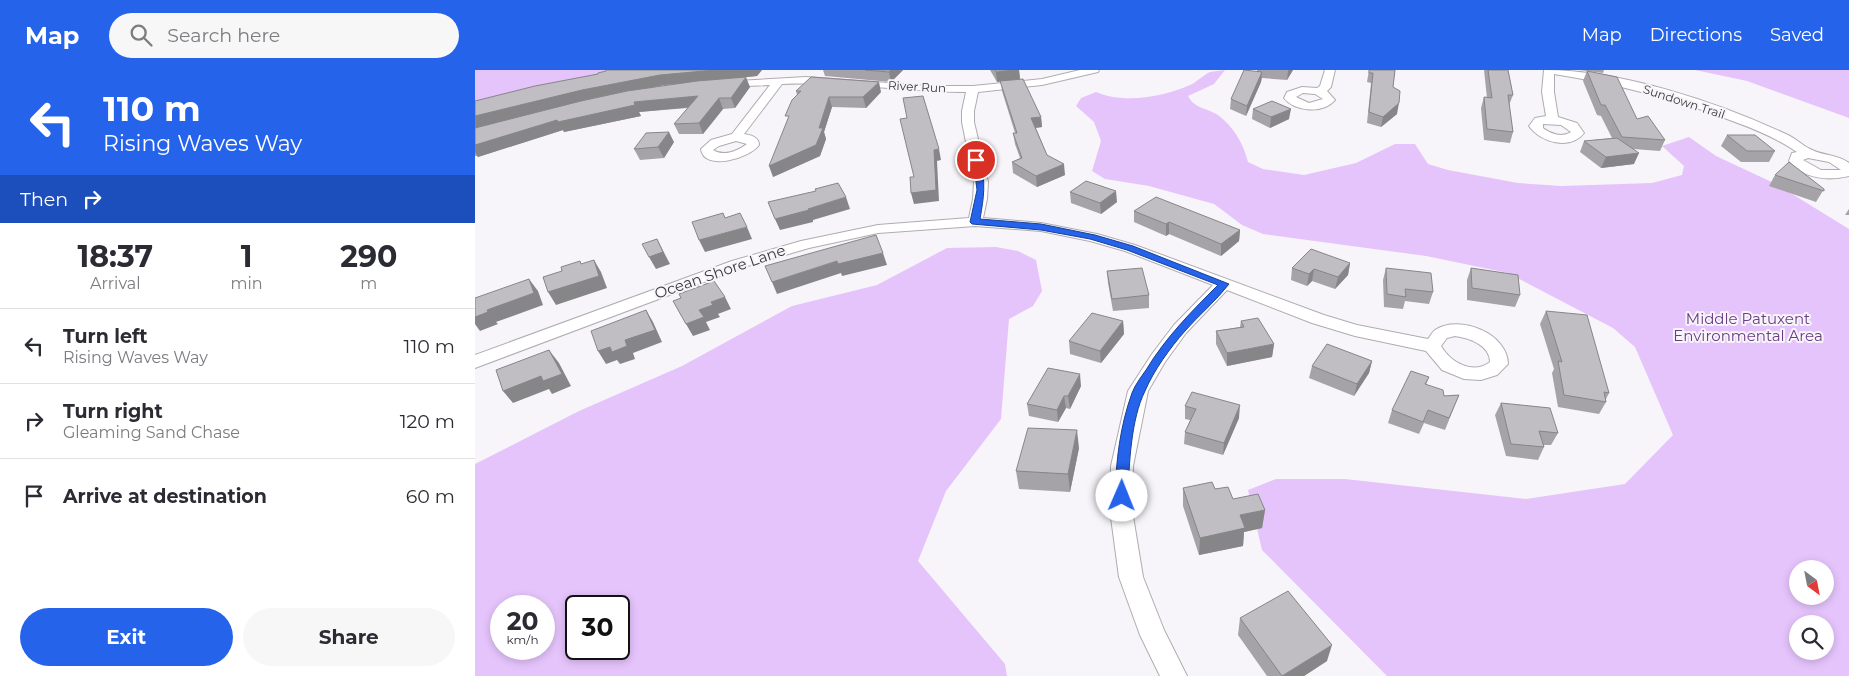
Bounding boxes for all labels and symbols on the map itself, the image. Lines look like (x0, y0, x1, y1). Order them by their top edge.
street label: River Run (888, 77, 947, 96)
street label: Sundown Trail (1641, 81, 1727, 122)
pin (955, 139, 997, 181)
street label: Ocean Shore Lane (652, 240, 788, 303)
park label: Middle Patuxent Environmental Area (1673, 309, 1823, 345)
position arrow (1095, 469, 1147, 521)
north arrow (1789, 560, 1834, 605)
speed limit sign: 30 (565, 595, 630, 660)

